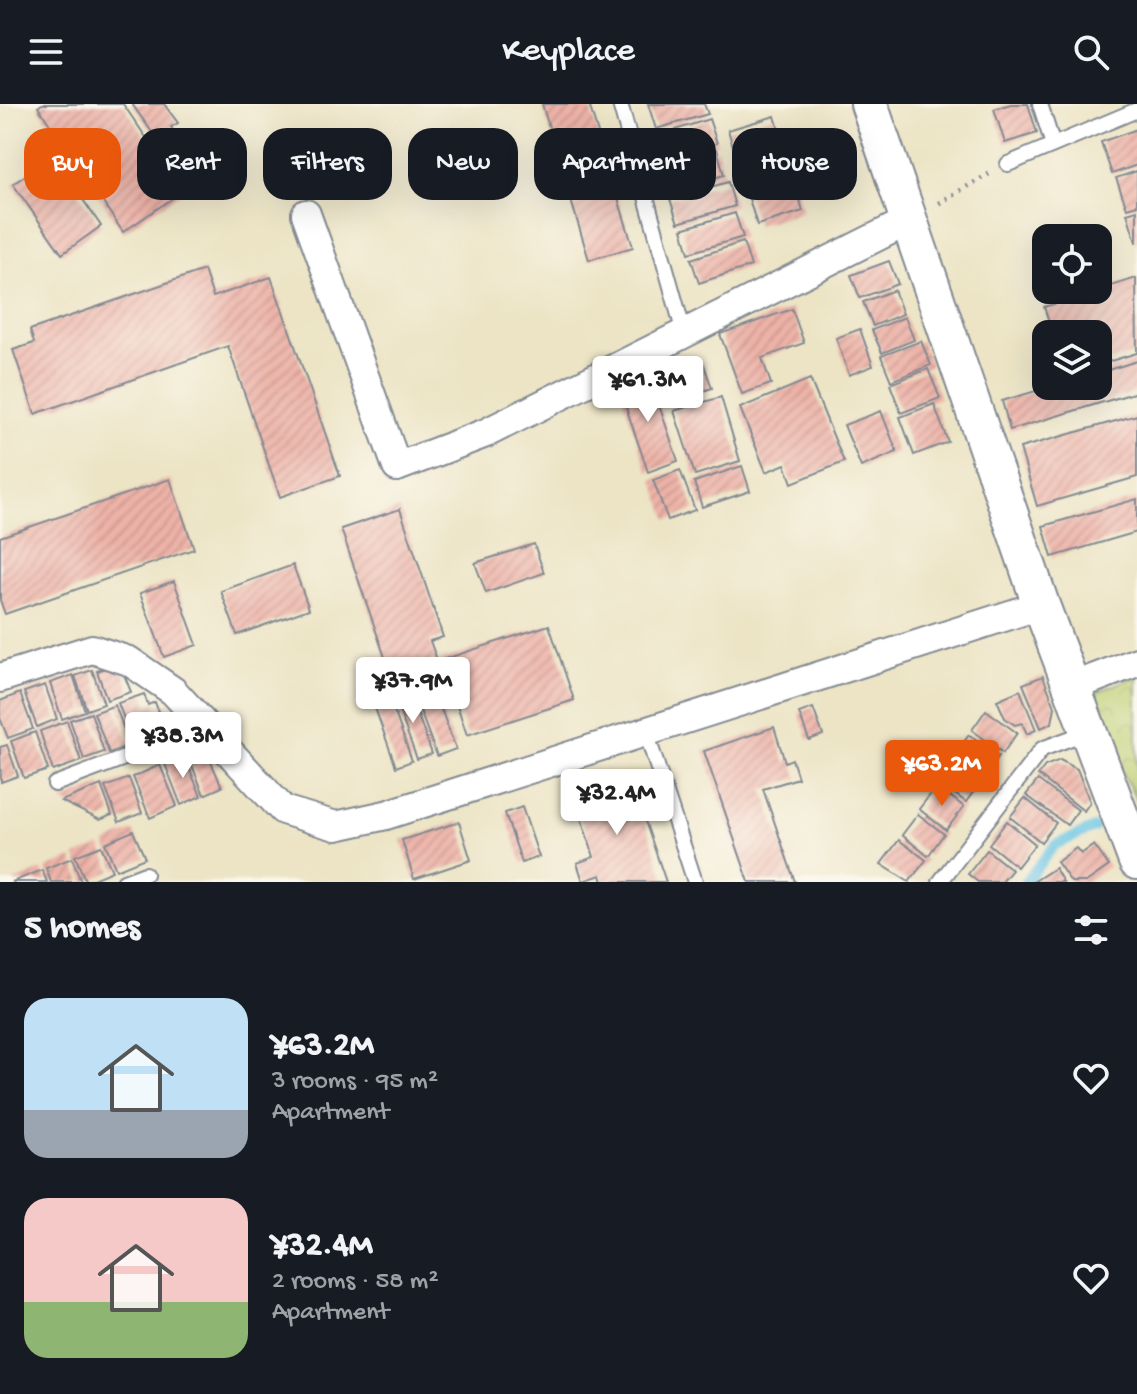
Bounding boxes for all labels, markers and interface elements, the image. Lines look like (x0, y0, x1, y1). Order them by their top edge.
icon: menu (24, 30, 68, 74)
icon: search (1069, 30, 1113, 74)
text: Keyplace (502, 31, 635, 74)
chip: Buy (24, 128, 121, 200)
chip: Rent (137, 128, 247, 200)
chip: Filters (263, 128, 392, 200)
chip: New (408, 128, 518, 200)
chip: Apartment (534, 128, 716, 200)
chip: House (732, 128, 857, 200)
map controls (1032, 224, 1112, 400)
button: locate (1032, 224, 1112, 304)
button: layers (1032, 320, 1112, 400)
pin: ¥61.3M (583, 356, 713, 424)
text: ¥61.3M (610, 366, 686, 397)
pin: ¥37.9M (348, 657, 478, 725)
text: ¥37.9M (374, 667, 452, 698)
pin: ¥38.3M (118, 712, 248, 780)
text: ¥38.3M (143, 722, 223, 753)
pin: ¥63.2M (877, 740, 1007, 808)
text: ¥63.2M (903, 750, 981, 781)
pin: ¥32.4M (552, 769, 682, 837)
text: ¥32.4M (579, 779, 655, 810)
icon: filters (1069, 908, 1113, 952)
text: 5 homes (24, 910, 140, 950)
text: ¥63.2M (272, 1027, 374, 1067)
icon: home (88, 1030, 184, 1126)
icon: heart (1069, 1056, 1113, 1100)
text: 3 rooms · 95 m² (272, 1067, 438, 1098)
text: Apartment (272, 1098, 389, 1129)
text: ¥32.4M (272, 1227, 372, 1267)
icon: home (88, 1230, 184, 1326)
icon: heart (1069, 1256, 1113, 1300)
text: 2 rooms · 58 m² (272, 1267, 438, 1298)
text: Apartment (272, 1298, 389, 1329)

